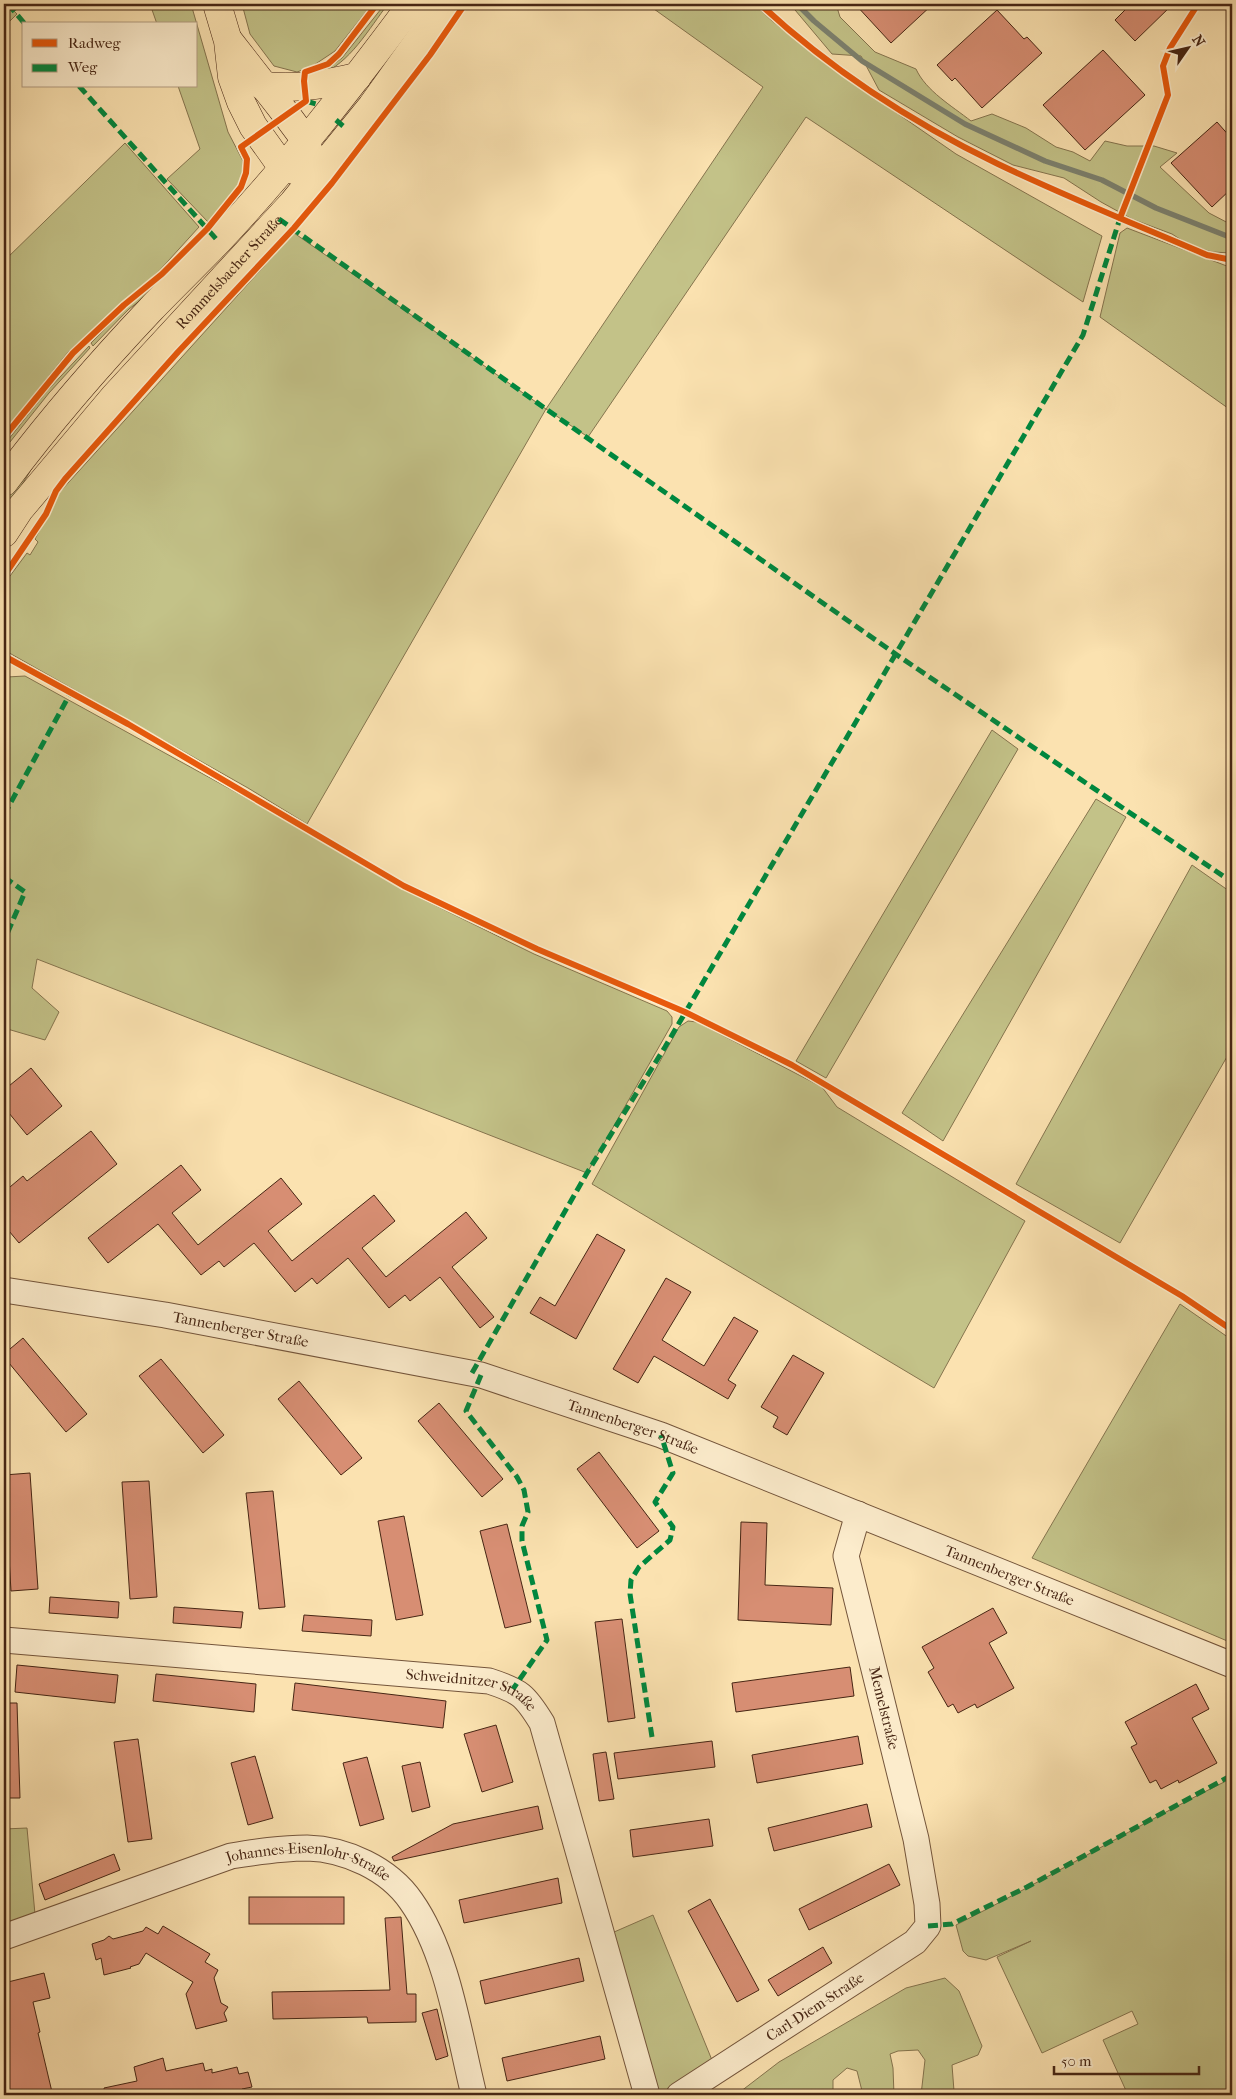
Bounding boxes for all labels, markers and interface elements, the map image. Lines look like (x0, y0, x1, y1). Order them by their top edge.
legend (22, 22, 198, 88)
north arrow (1164, 22, 1214, 72)
text: N (1188, 32, 1209, 50)
text: Radweg (68, 34, 121, 52)
text: Weg (67, 58, 98, 76)
street label: Rommelsbacher Straße (172, 211, 287, 333)
street label: Tannenberger Straße (171, 1308, 311, 1351)
street label: Tannenberger Straße (565, 1395, 702, 1458)
street label: Tannenberger Straße (942, 1541, 1077, 1610)
street label: Schweidnitzer Straße (405, 1665, 541, 1715)
street label: Memelstraße (865, 1665, 903, 1752)
street label: Johannes-Eisenlohr-Straße (222, 1839, 395, 1885)
street label: Carl-Diem-Straße (763, 1968, 868, 2045)
scale bar (1054, 2044, 1198, 2076)
text: 50 m (1061, 2052, 1092, 2070)

